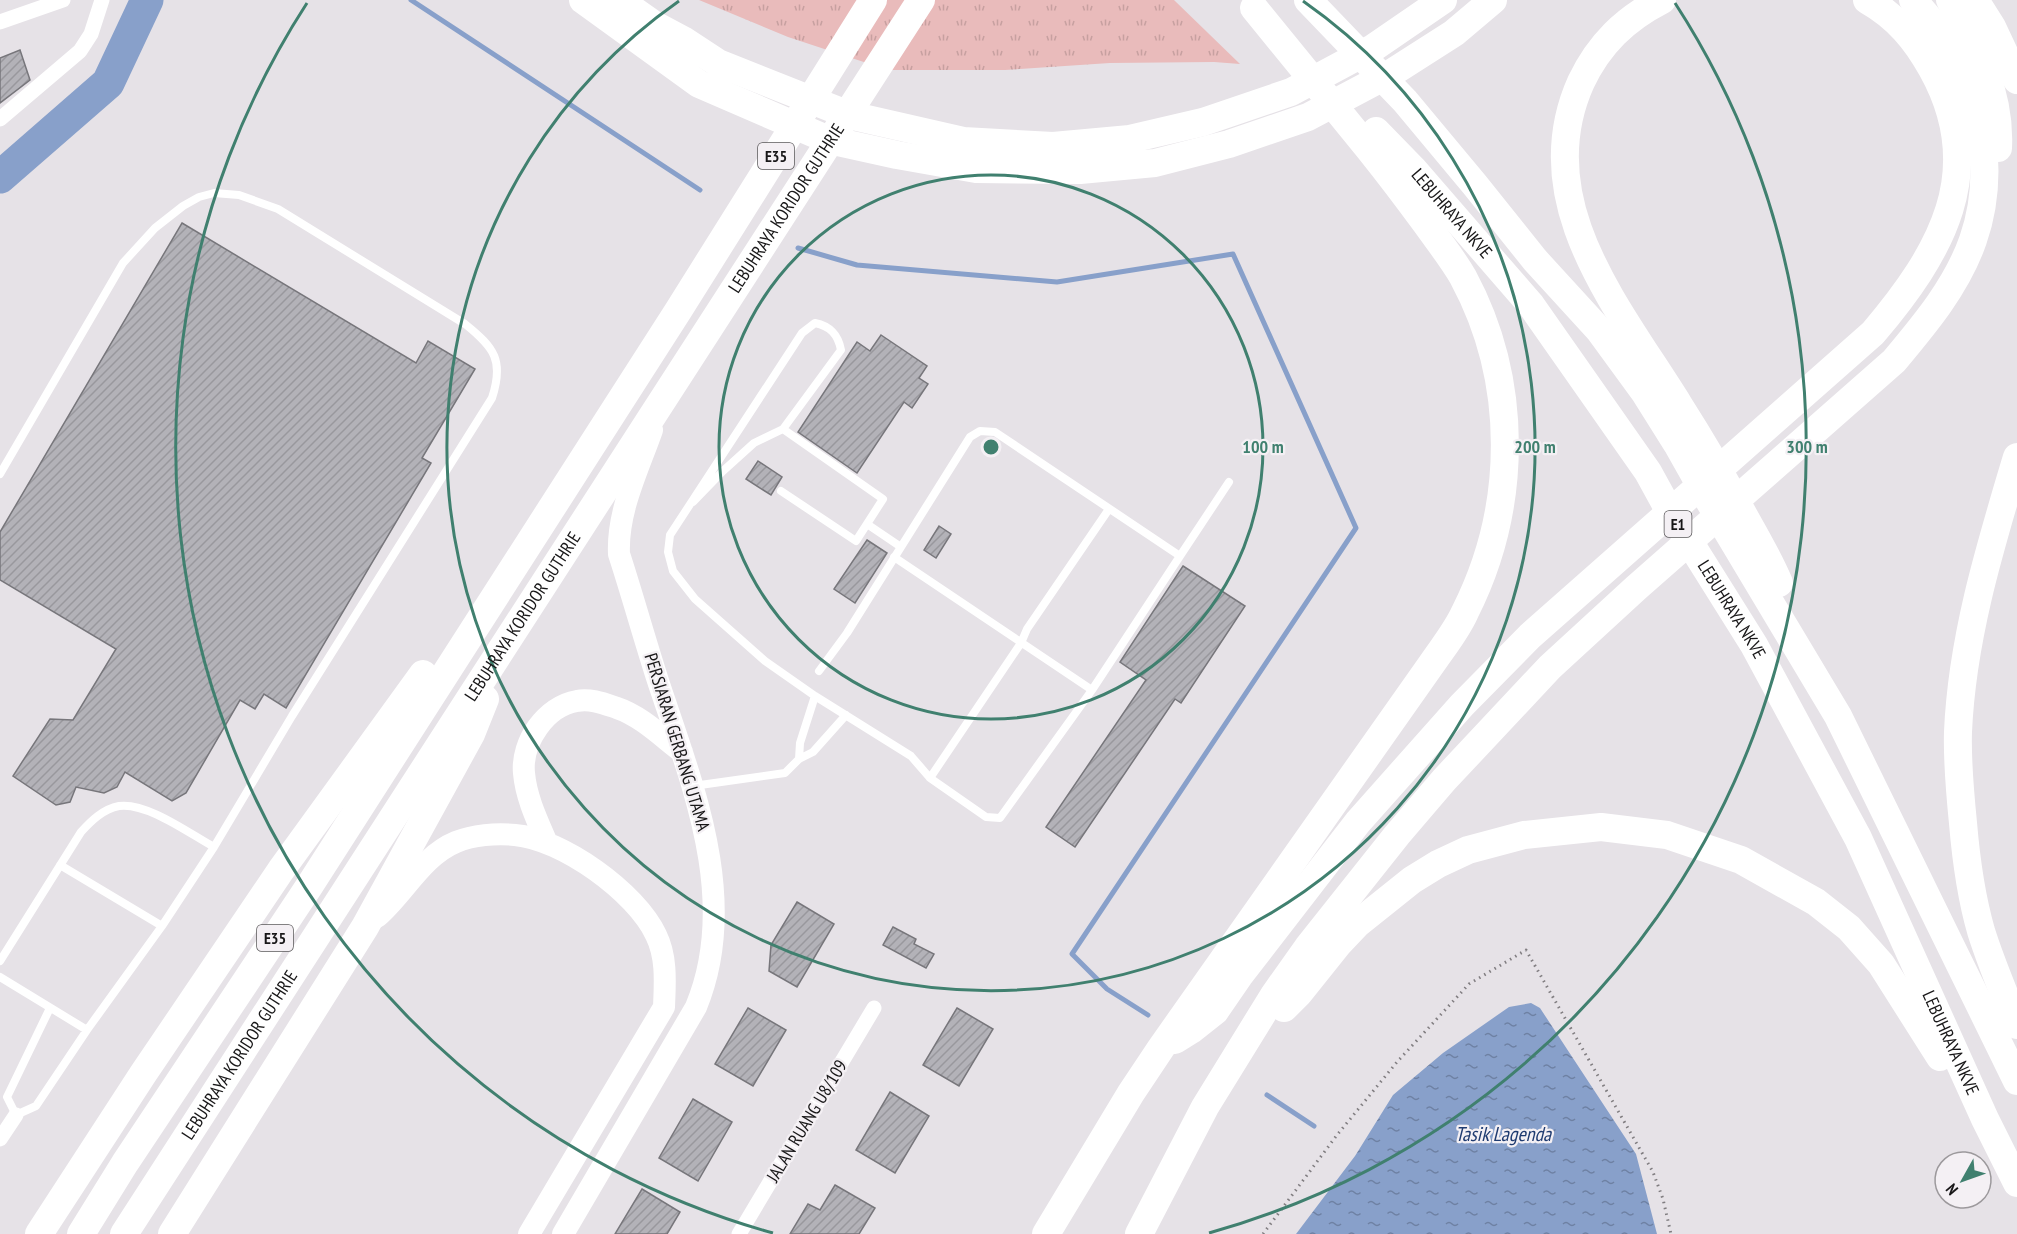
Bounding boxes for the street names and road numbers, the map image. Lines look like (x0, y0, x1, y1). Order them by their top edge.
street label: LEBUHRAYA KORIDOR GUTHRIE (723, 119, 849, 297)
road number: E35 (758, 143, 794, 169)
street label: LEBUHRAYA NKVE (1407, 163, 1497, 263)
road number: E1 (1664, 511, 1692, 537)
street label: LEBUHRAYA KORIDOR GUTHRIE (459, 527, 585, 705)
street label: LEBUHRAYA NKVE (1693, 556, 1771, 663)
street label: PERSIARAN GERBANG UTAMA (639, 650, 716, 834)
road number: E35 (257, 925, 293, 951)
street label: LEBUHRAYA KORIDOR GUTHRIE (176, 966, 302, 1144)
street label: LEBUHRAYA NKVE (1918, 987, 1985, 1098)
street label: JALAN RUANG U8/109 (761, 1055, 852, 1187)

